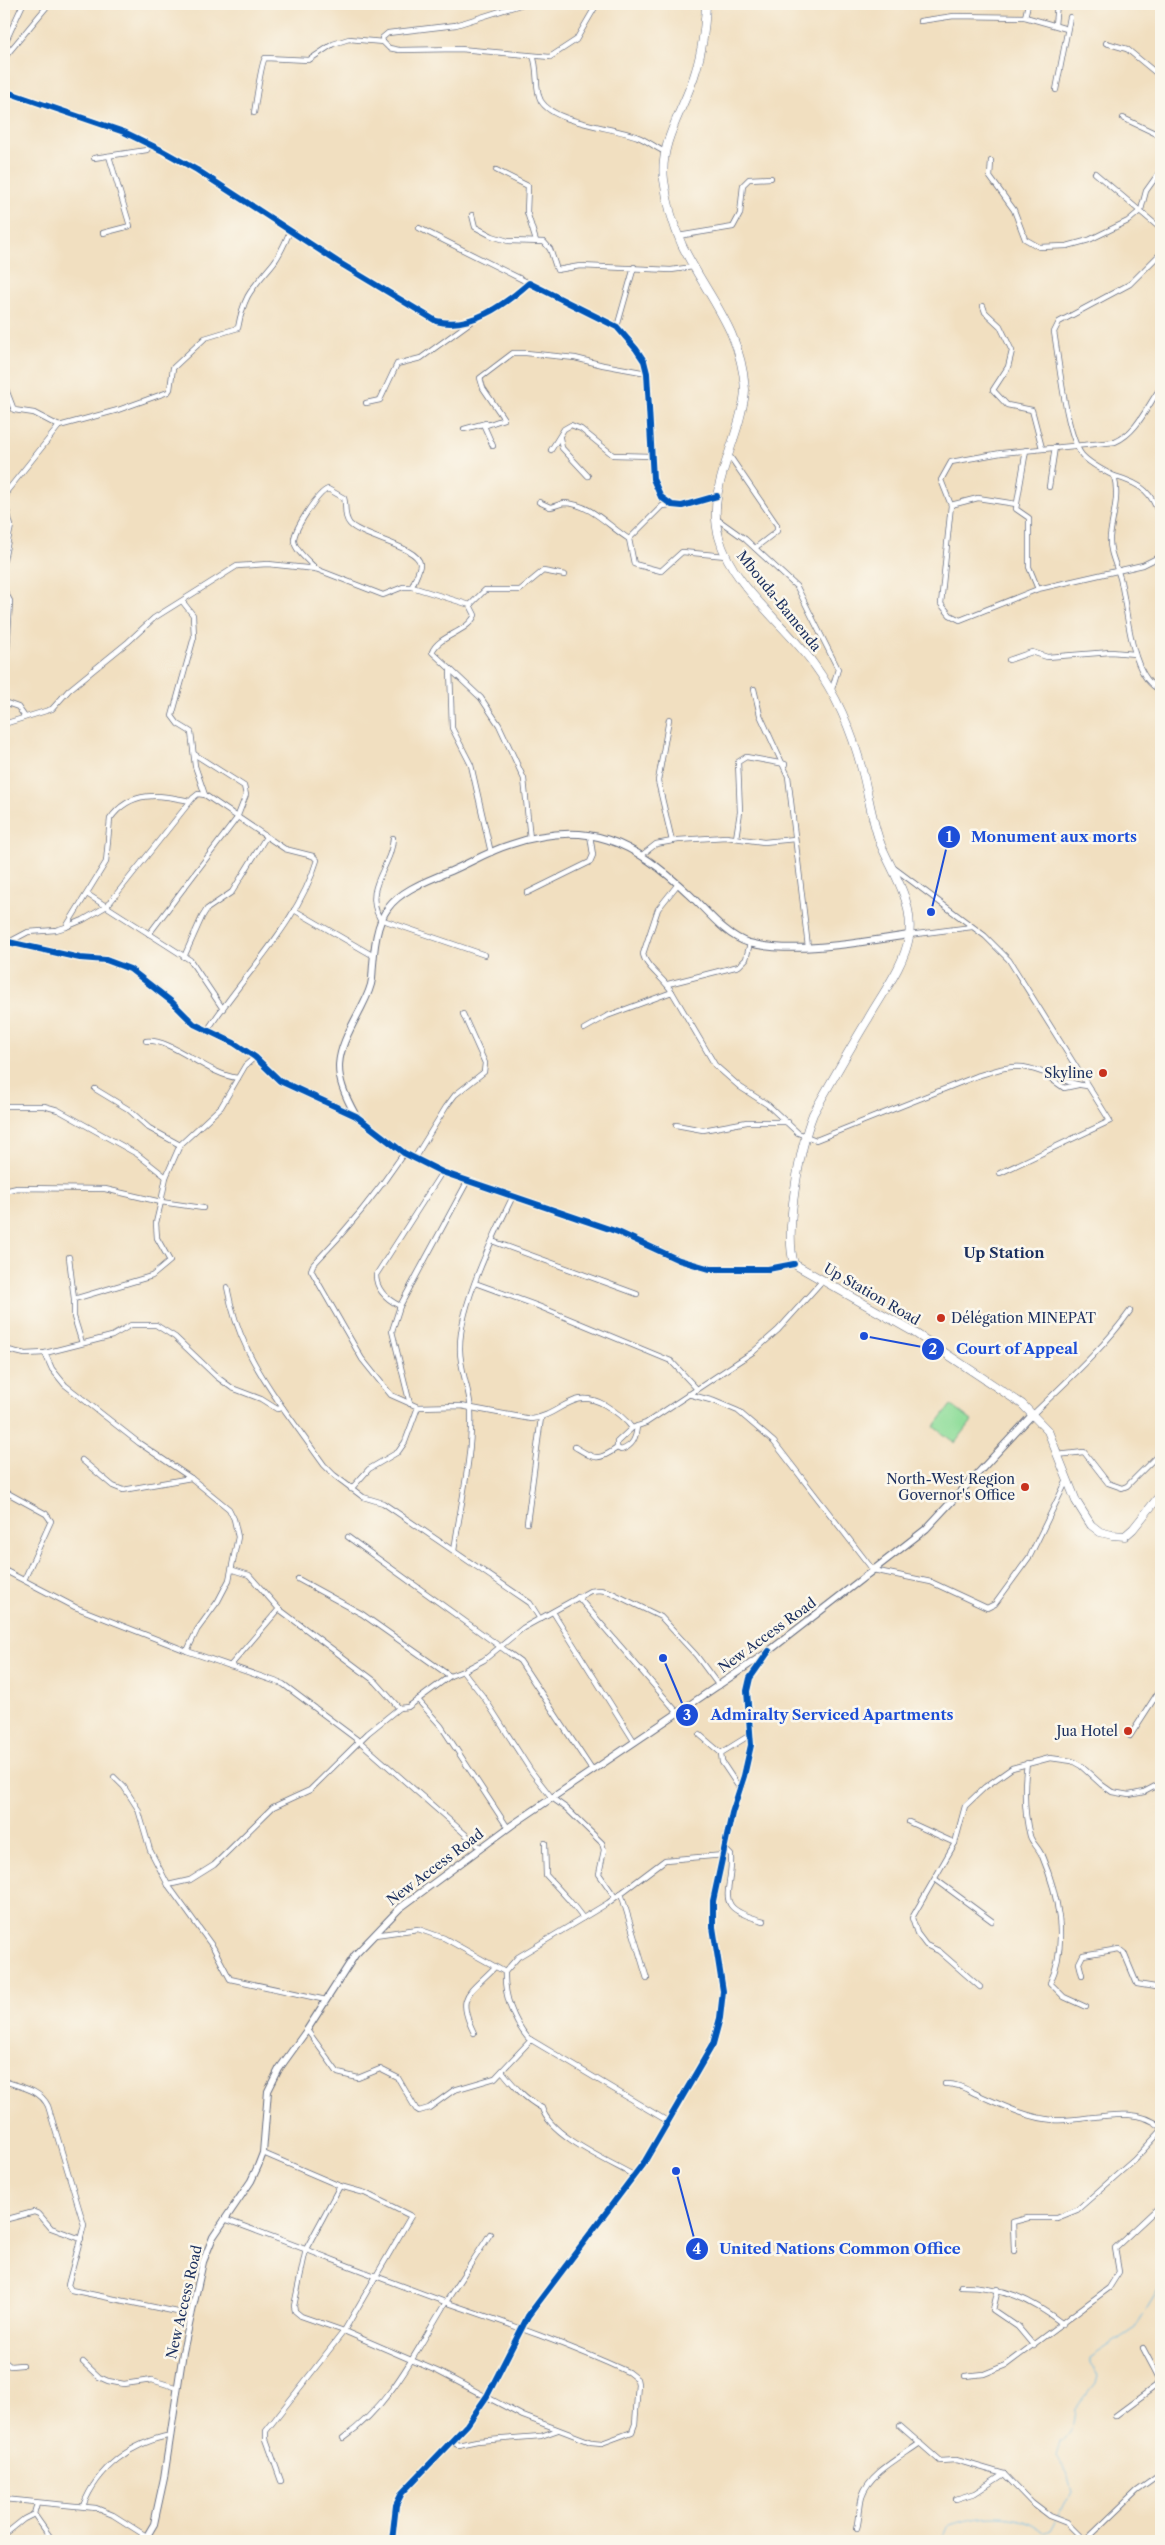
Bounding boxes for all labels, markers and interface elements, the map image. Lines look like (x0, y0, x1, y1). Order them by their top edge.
street label: Mbouda-Bamenda (733, 547, 826, 656)
callout: Monument aux morts (936, 822, 1147, 852)
text: 1 (946, 827, 953, 846)
text: Monument aux morts (971, 827, 1137, 846)
place label: Skyline (1044, 1064, 1093, 1082)
marker: Skyline (1097, 1067, 1109, 1079)
district label: Up Station (963, 1243, 1045, 1262)
street label: Up Station Road (821, 1259, 924, 1329)
place label: Délégation MINEPAT (951, 1309, 1097, 1327)
marker: Délégation MINEPAT (935, 1312, 947, 1324)
callout: Court of Appeal (921, 1334, 1089, 1364)
text: 2 (929, 1339, 938, 1358)
text: Court of Appeal (956, 1339, 1078, 1358)
place label: North-West Region Governor's Office (886, 1470, 1015, 1504)
marker: North-West Region Governor's Office (1019, 1481, 1031, 1493)
street label: New Access Road (715, 1593, 820, 1676)
callout: Admiralty Serviced Apartments (675, 1700, 964, 1730)
text: 3 (683, 1705, 691, 1724)
text: Admiralty Serviced Apartments (709, 1705, 954, 1724)
place label: Jua Hotel (1054, 1722, 1118, 1740)
marker: Jua Hotel (1122, 1725, 1134, 1737)
street label: New Access Road (383, 1825, 487, 1909)
callout: United Nations Common Office (684, 2234, 970, 2264)
text: 4 (693, 2239, 702, 2258)
text: United Nations Common Office (719, 2239, 961, 2258)
street label: New Access Road (162, 2243, 206, 2361)

